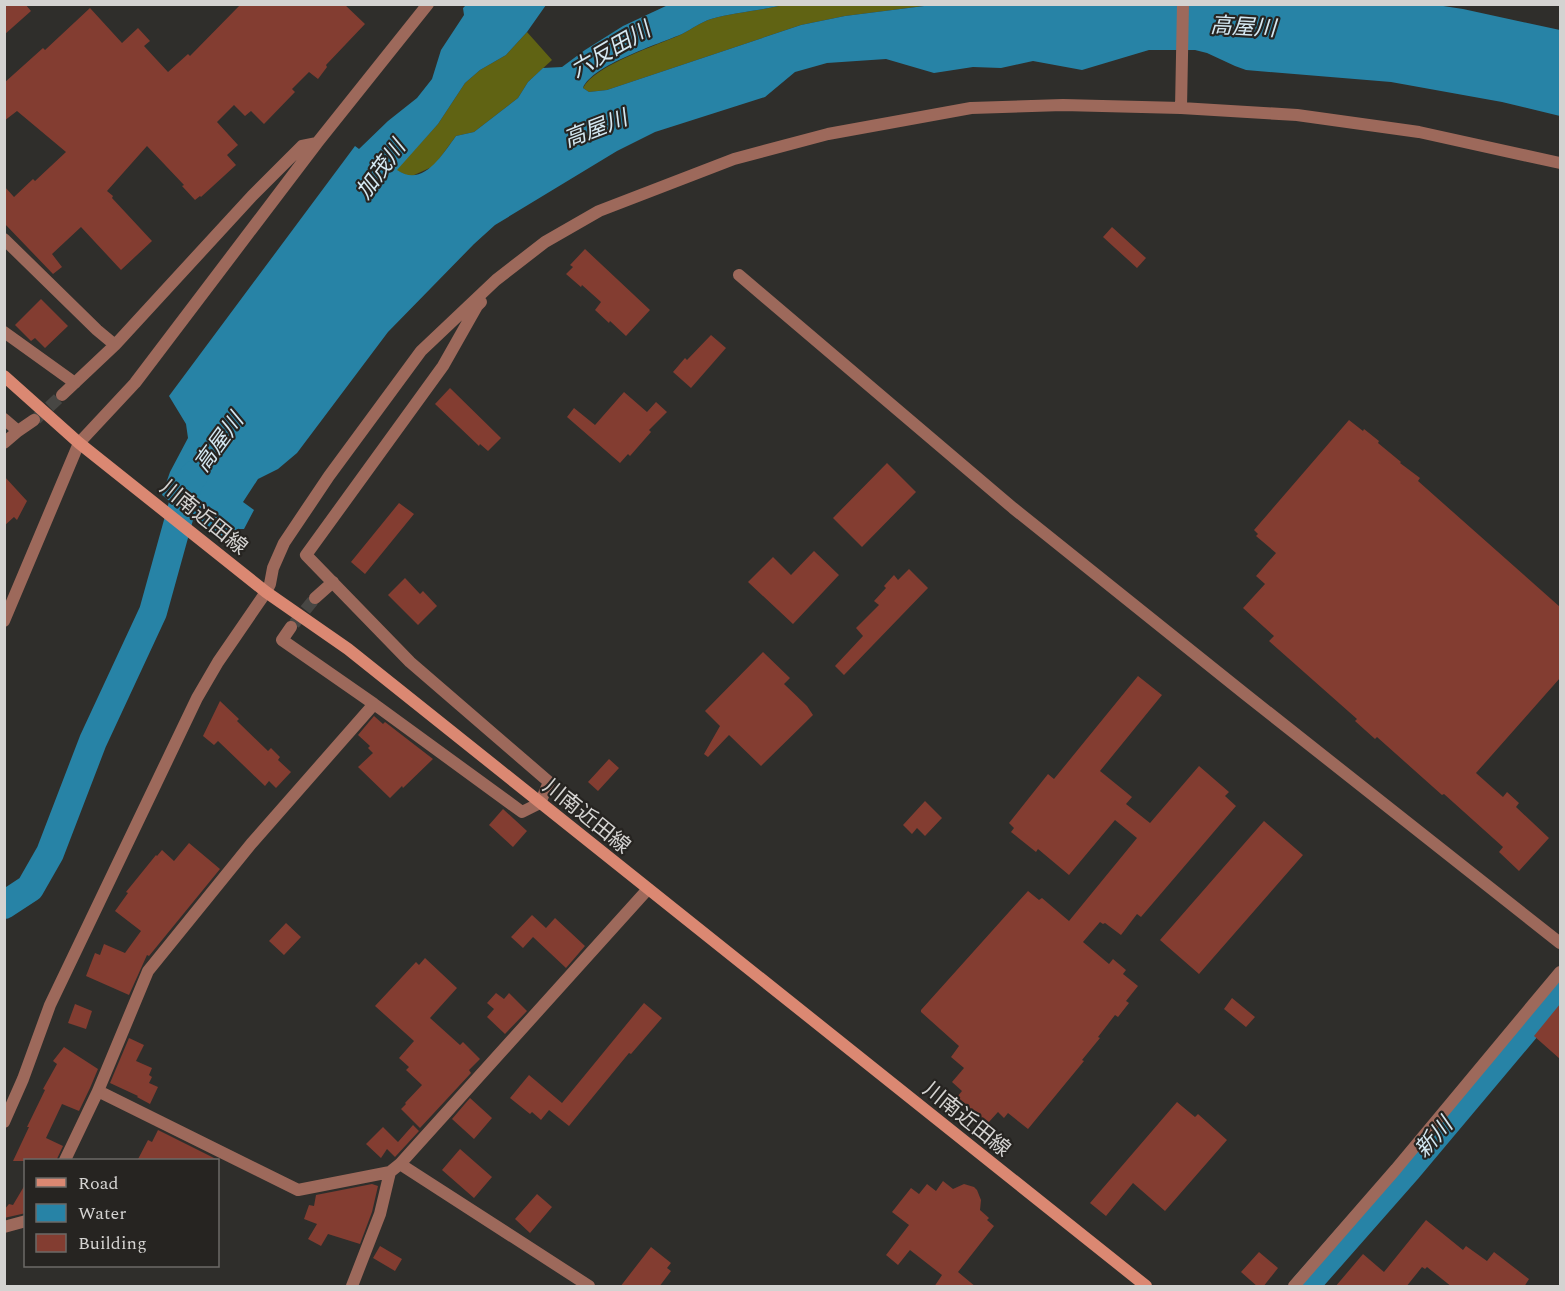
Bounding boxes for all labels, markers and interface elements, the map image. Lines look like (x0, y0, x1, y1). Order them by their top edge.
water label: 高屋川 (1209, 9, 1279, 46)
water label: 六反田川 (564, 13, 659, 87)
water label: 高屋川 (559, 101, 634, 157)
water label: 加茂川 (348, 132, 415, 206)
water label: 高屋川 (186, 405, 253, 479)
street label: 川南近田線 (153, 472, 254, 563)
street label: 川南近田線 (536, 771, 637, 862)
street label: 川南近田線 (916, 1074, 1017, 1165)
water label: 新川 (1407, 1109, 1462, 1165)
legend (24, 1159, 219, 1267)
text: Road (78, 1170, 119, 1197)
text: Water (78, 1200, 126, 1227)
text: Building (78, 1230, 147, 1257)

